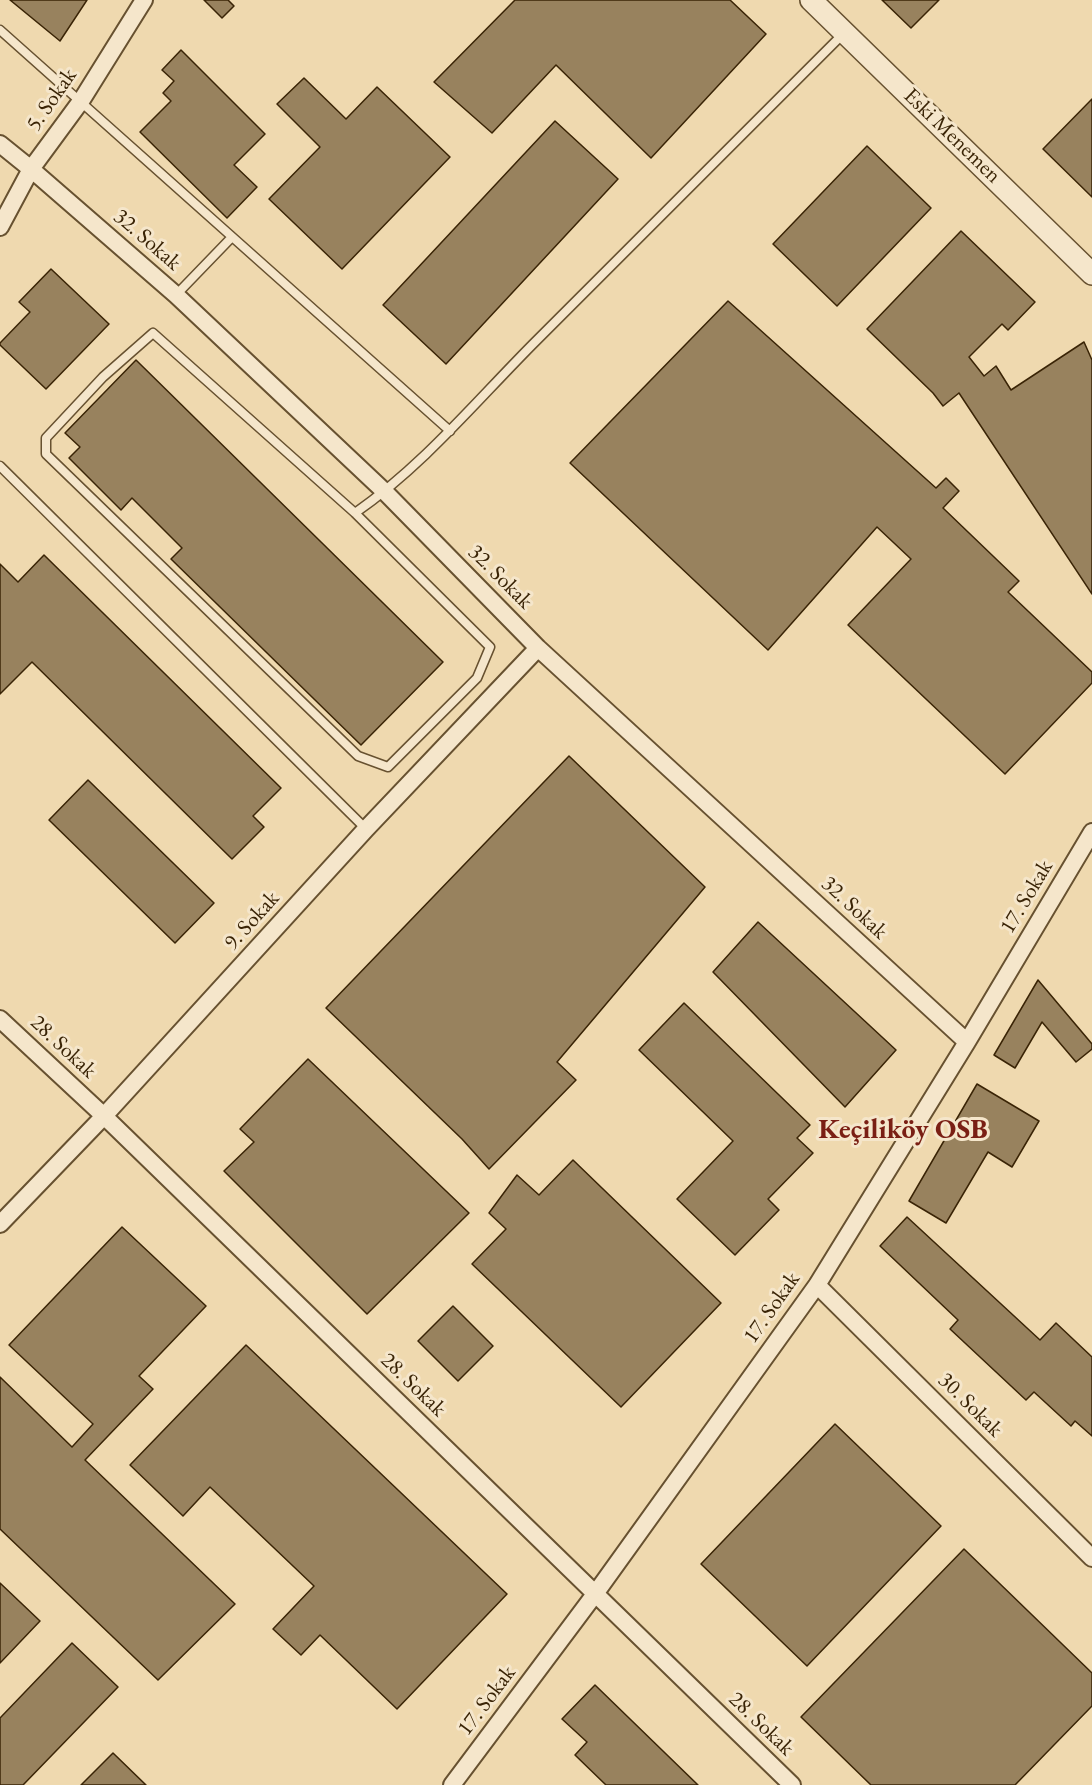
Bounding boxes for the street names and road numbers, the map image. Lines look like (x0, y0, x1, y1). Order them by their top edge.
street label: 5. Sokak (21, 64, 83, 136)
street label: Eski Menemen (898, 83, 1006, 189)
street label: 32. Sokak (108, 204, 186, 276)
street label: 32. Sokak (462, 539, 538, 615)
street label: 17. Sokak (995, 856, 1059, 938)
street label: 32. Sokak (815, 871, 893, 945)
street label: 9. Sokak (219, 886, 285, 956)
street label: 28. Sokak (24, 1010, 102, 1084)
street label: 17. Sokak (738, 1267, 806, 1349)
street label: 28. Sokak (375, 1347, 451, 1423)
street label: 30. Sokak (932, 1367, 1008, 1443)
street label: 17. Sokak (452, 1661, 522, 1741)
street label: 28. Sokak (723, 1686, 799, 1762)

